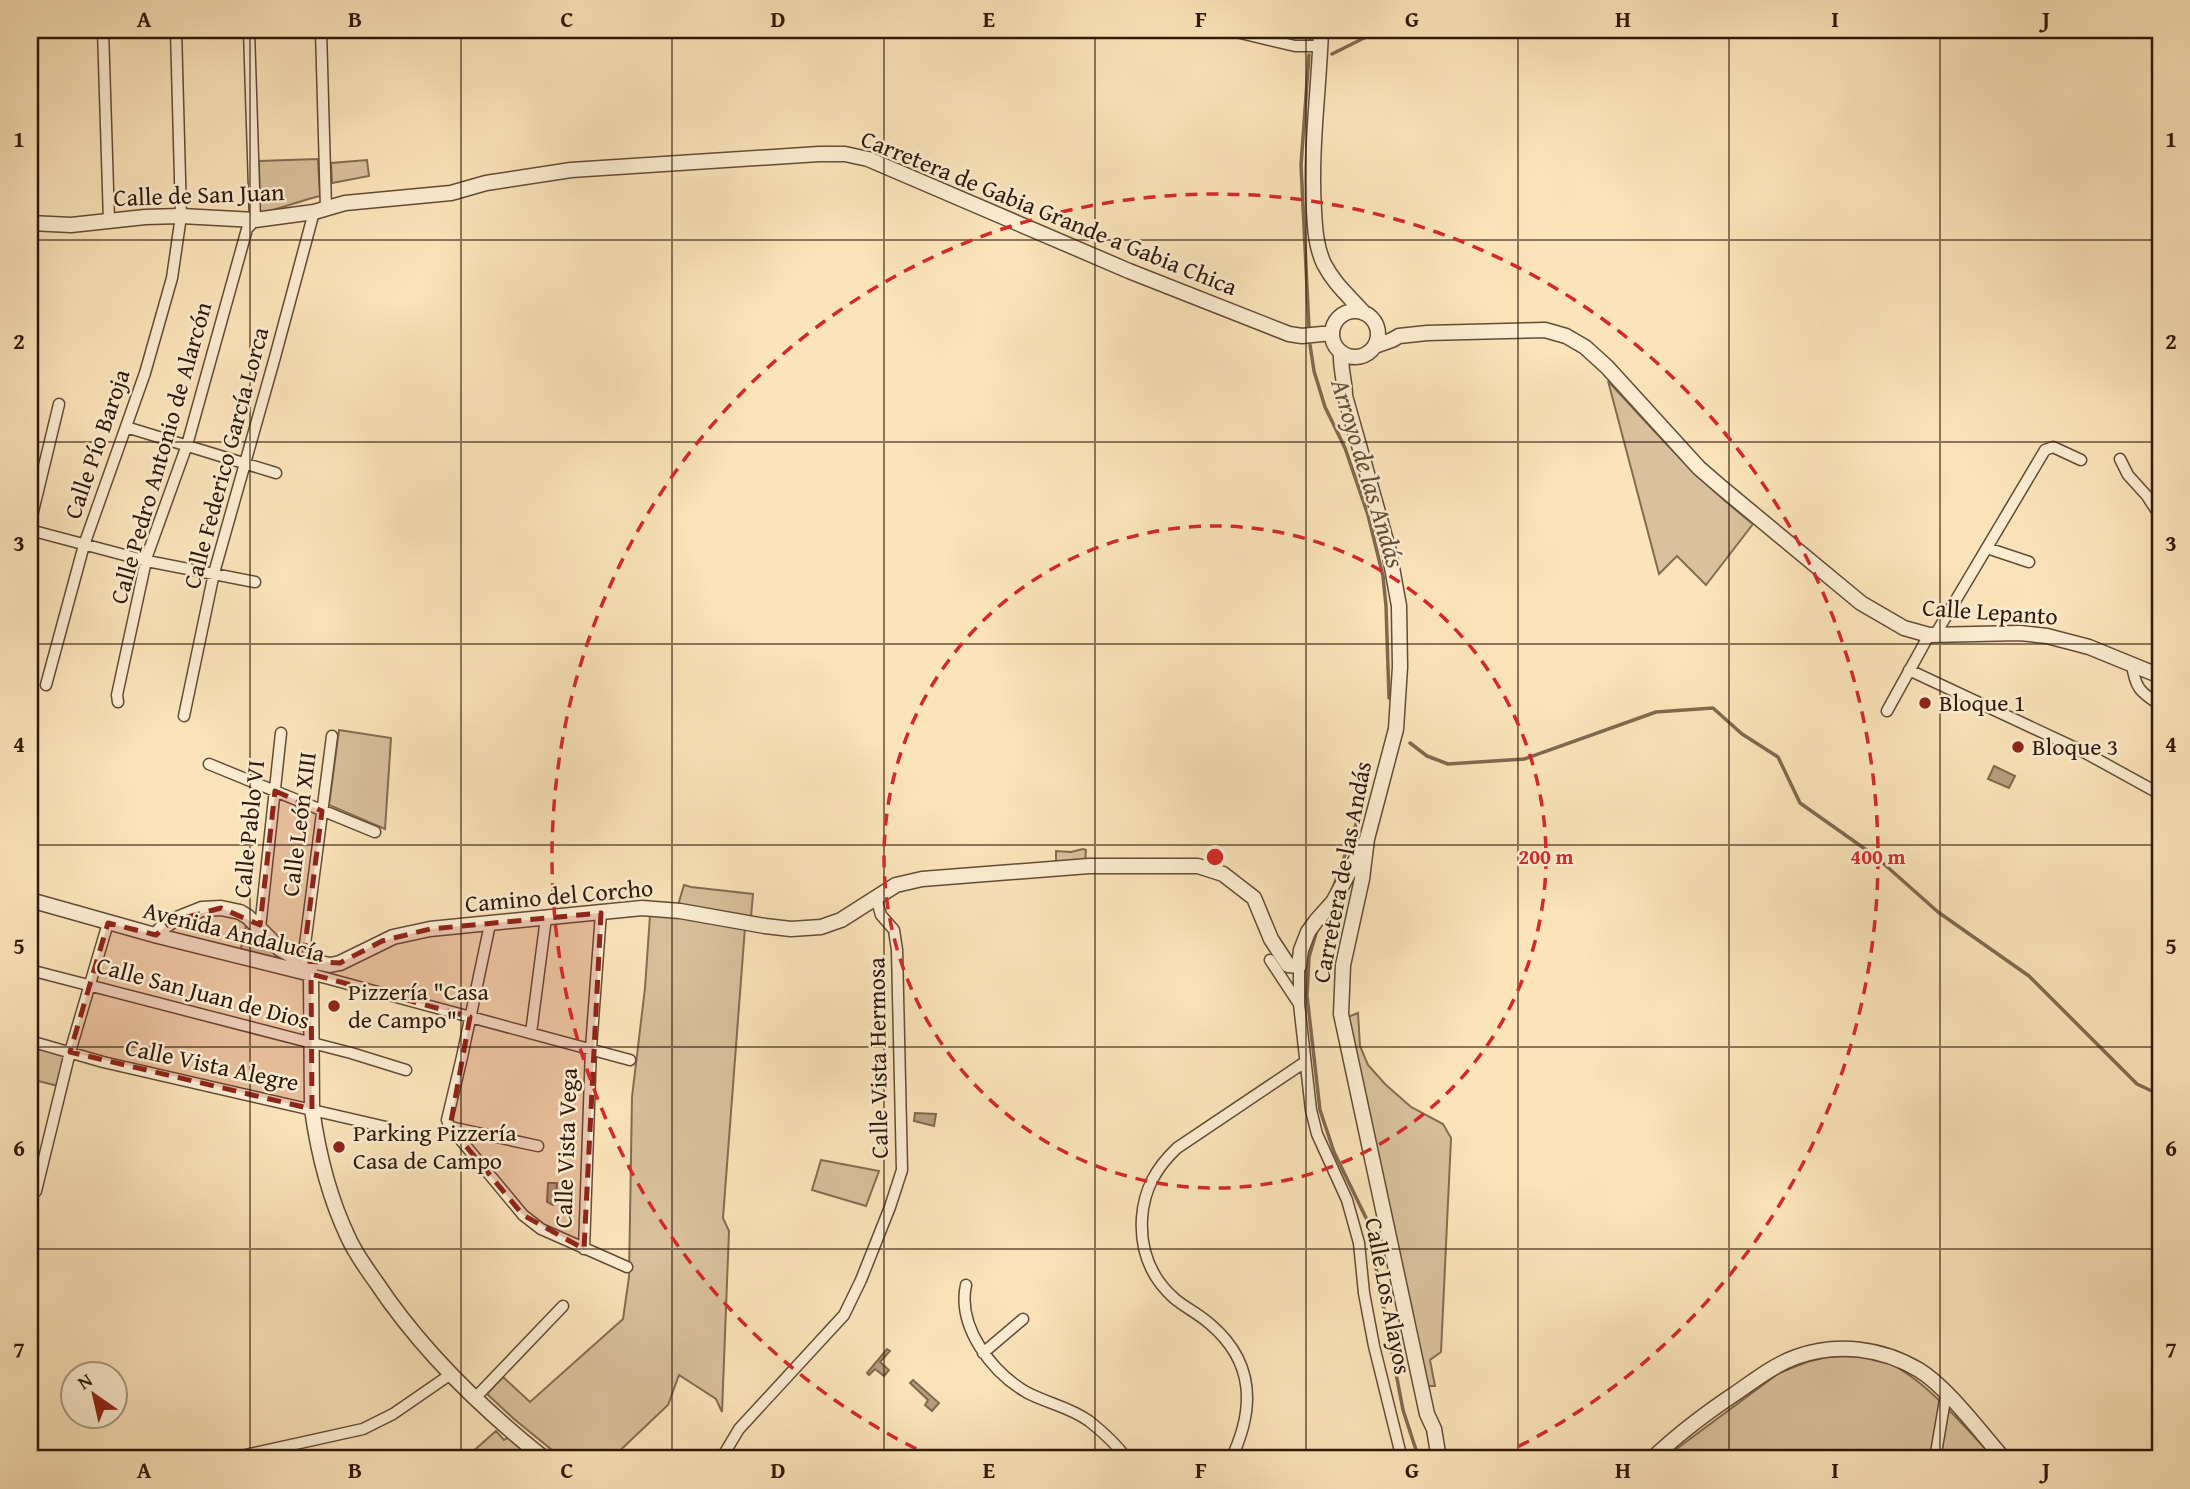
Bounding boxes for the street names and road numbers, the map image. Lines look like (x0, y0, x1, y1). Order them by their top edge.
street label: Carretera de Gabia Grande a Gabia Chica (856, 121, 1243, 304)
street label: Calle de San Juan (113, 174, 286, 215)
street label: Calle Pedro Antonio de Alarcón (101, 297, 221, 608)
street label: Calle Federico García Lorca (174, 322, 278, 593)
street label: Calle Pío Baroja (55, 364, 139, 523)
street label: Calle Lepanto (1921, 589, 2059, 634)
street label: Calle León XIII (272, 750, 325, 898)
street label: Calle Pablo VI (224, 758, 273, 900)
street label: Carretera de las Andás (1303, 758, 1380, 986)
street label: Camino del Corcho (463, 870, 654, 921)
street label: Avenida Andalucía (139, 892, 329, 971)
street label: Calle San Juan de Dios (93, 947, 314, 1038)
street label: Calle Vista Hermosa (858, 956, 897, 1159)
street label: Calle Vista Alegre (122, 1029, 302, 1100)
street label: Calle Vista Vega (545, 1067, 586, 1229)
street label: Calle Los Alayos (1356, 1215, 1421, 1377)

